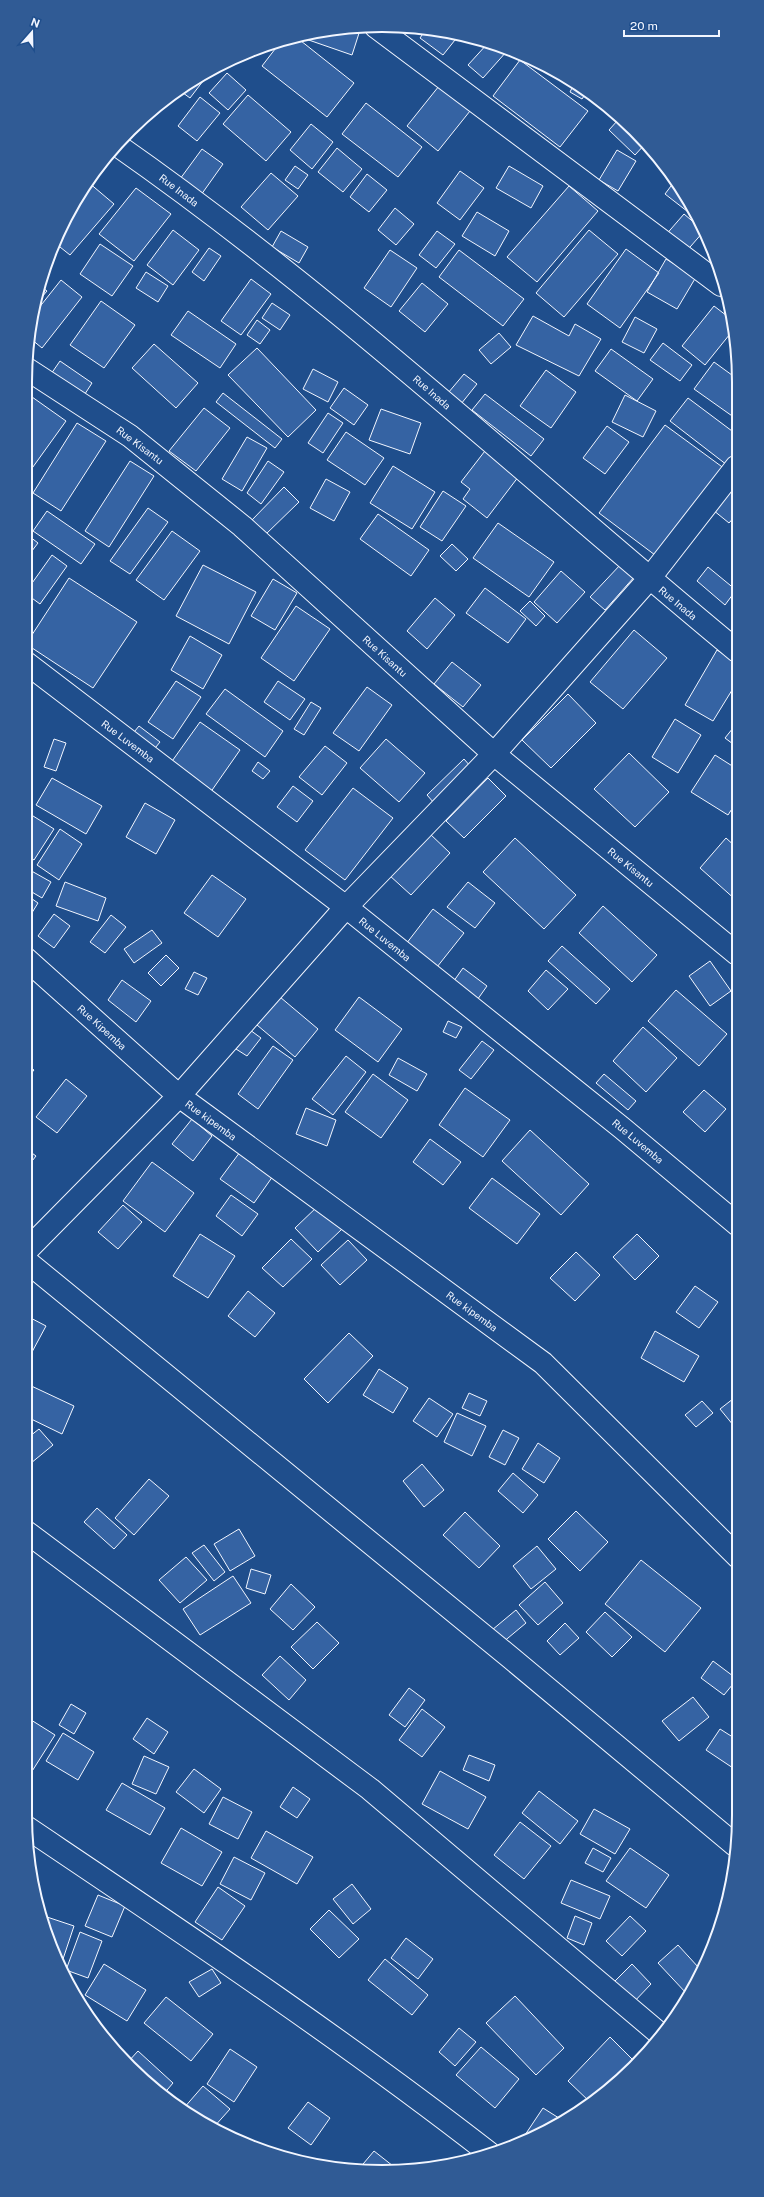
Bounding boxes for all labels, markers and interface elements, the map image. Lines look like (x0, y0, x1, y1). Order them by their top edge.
north arrow (12, 12, 52, 52)
scale bar (624, 12, 719, 38)
text: N (29, 15, 42, 30)
text: 20 m (630, 19, 658, 33)
street label: Rue Inada (157, 171, 201, 209)
street label: Rue Inada (411, 372, 453, 412)
street label: Rue Kisantu (114, 423, 166, 467)
street label: Rue Inada (656, 584, 700, 622)
street label: Rue Kisantu (360, 633, 410, 679)
street label: Rue Luvemba (99, 717, 157, 765)
street label: Rue Kisantu (606, 845, 657, 889)
street label: Rue Luvemba (357, 915, 413, 963)
street label: Rue Kipemba (75, 1002, 129, 1052)
street label: Rue kipemba (183, 1097, 239, 1143)
street label: Rue Luvemba (610, 1116, 666, 1166)
street label: Rue kipemba (444, 1288, 500, 1334)

